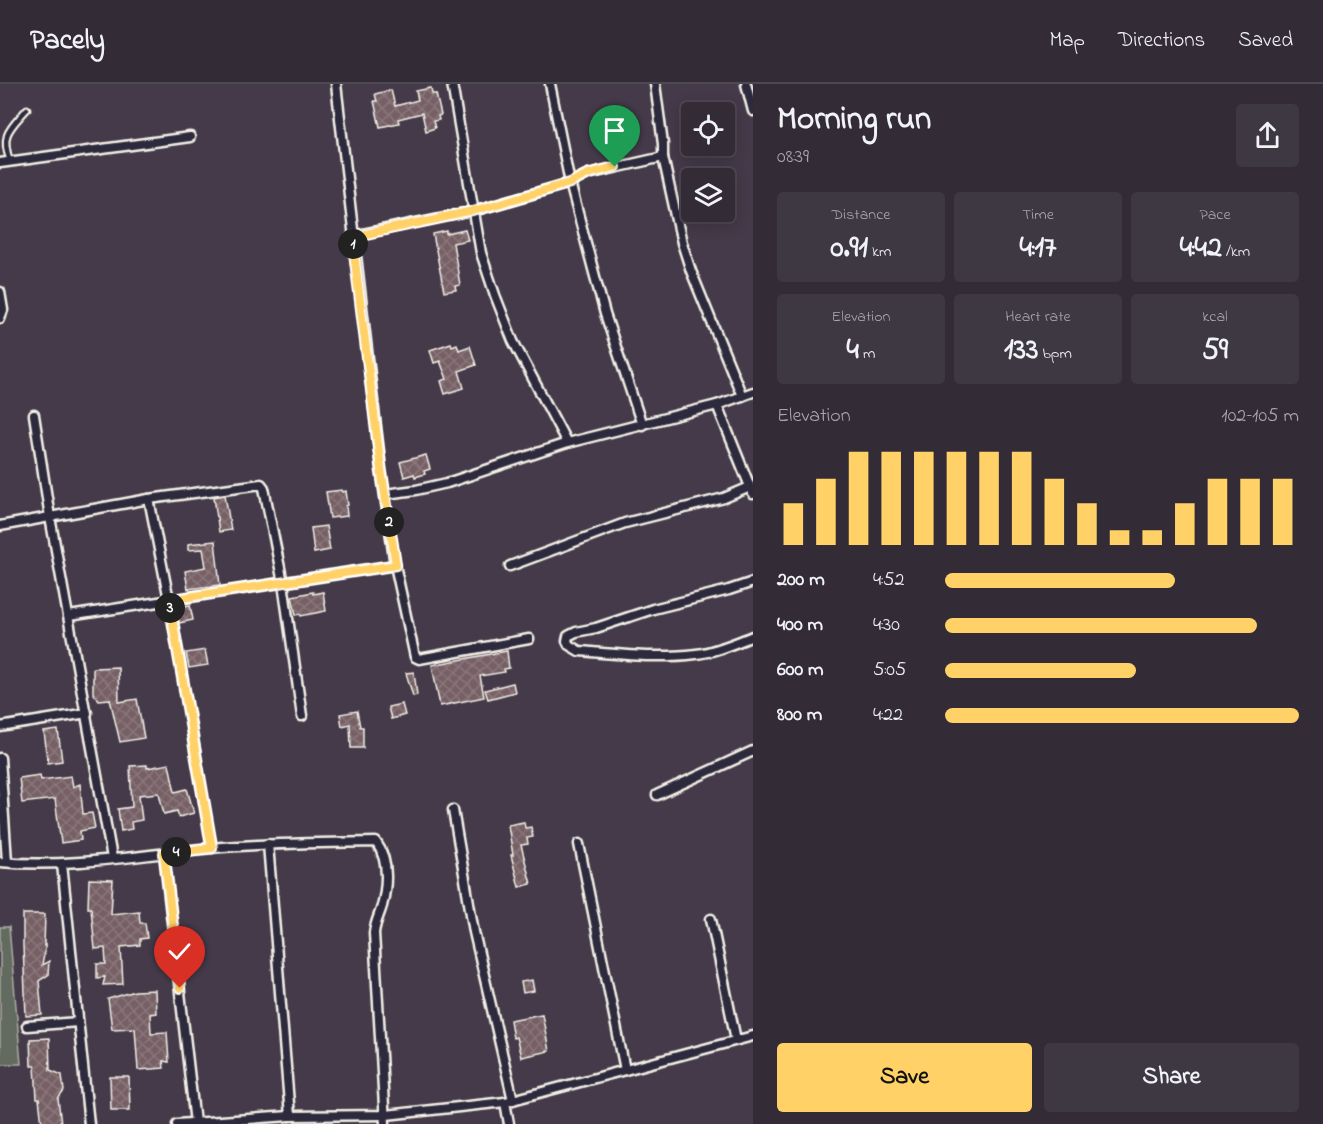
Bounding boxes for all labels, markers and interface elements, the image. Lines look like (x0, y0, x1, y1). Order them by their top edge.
text: Pacely (30, 21, 105, 62)
text: Map (1049, 26, 1085, 56)
text: Directions (1118, 26, 1205, 56)
text: Saved (1238, 26, 1293, 56)
text: Morning run (777, 96, 931, 144)
map controls (681, 102, 735, 222)
button: locate (681, 102, 735, 156)
button: share (1236, 104, 1299, 167)
pin (589, 105, 640, 167)
icon: arrive (598, 114, 631, 147)
text: 08:39 (777, 143, 809, 172)
button: layers (681, 168, 735, 222)
text: Distance (832, 203, 890, 227)
text: Time (1022, 203, 1054, 227)
text: Pace (1199, 203, 1231, 227)
text: 0.91 (830, 227, 868, 271)
text: 4:17 (1020, 227, 1056, 271)
text: 4:42 (1180, 227, 1222, 271)
pin: 1 (338, 229, 368, 259)
text: 1 (350, 232, 356, 256)
text: km (868, 240, 892, 264)
text: /km (1222, 240, 1250, 264)
text: Elevation (832, 305, 890, 329)
text: Heart rate (1005, 305, 1071, 329)
text: kcal (1202, 305, 1228, 329)
text: 4 (847, 329, 859, 373)
text: 133 (1004, 329, 1038, 373)
text: 59 (1202, 329, 1228, 373)
text: m (859, 342, 875, 366)
text: bpm (1038, 342, 1072, 366)
text: Elevation (777, 402, 851, 431)
text: 102–105 m (1221, 402, 1299, 431)
pin: 2 (374, 507, 404, 537)
text: 2 (385, 510, 393, 534)
text: 200 m (777, 566, 825, 595)
text: 4:52 (873, 566, 904, 595)
pin: 3 (155, 593, 185, 623)
text: 3 (167, 596, 173, 620)
text: 400 m (777, 611, 823, 640)
text: 4:30 (873, 611, 900, 640)
text: 600 m (777, 656, 824, 685)
text: 5:05 (873, 656, 906, 685)
text: 800 m (777, 701, 822, 730)
text: 4:22 (873, 701, 903, 730)
pin: 4 (161, 837, 191, 867)
text: 4 (173, 840, 179, 864)
pin (154, 926, 205, 988)
icon: check (163, 935, 196, 968)
button: Save (777, 1043, 1032, 1112)
button: Share (1044, 1043, 1299, 1112)

